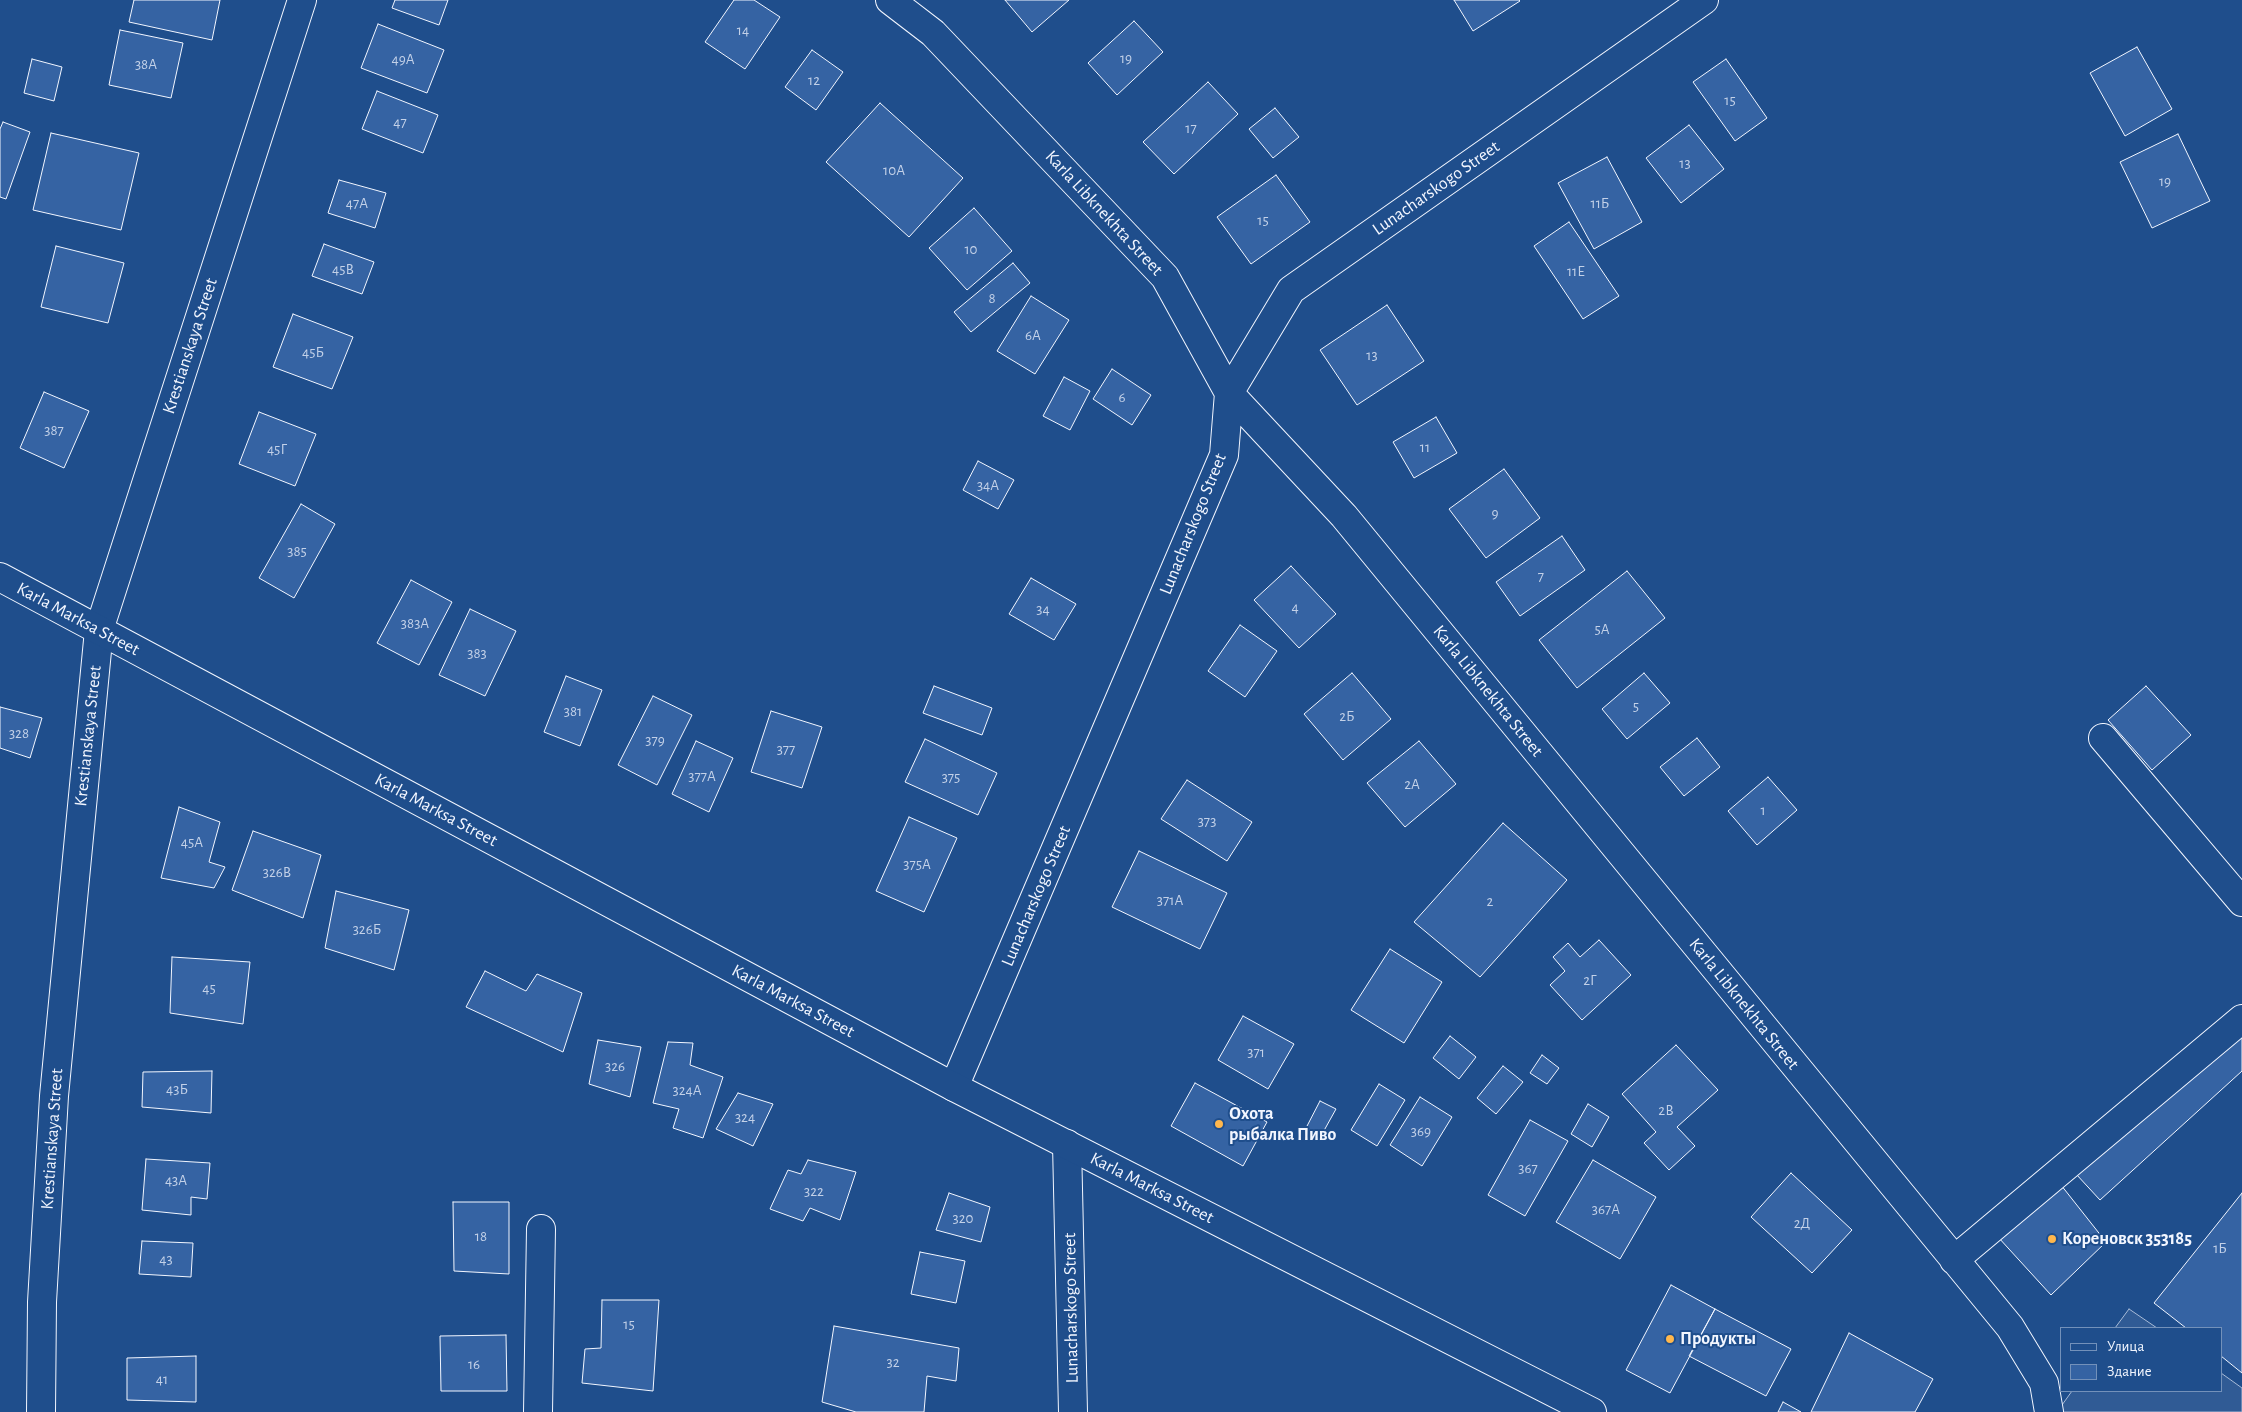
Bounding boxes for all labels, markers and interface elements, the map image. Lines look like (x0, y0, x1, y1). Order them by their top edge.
house number: 14 (737, 21, 749, 39)
house number: 19 (1120, 49, 1132, 67)
house number: 49А (391, 50, 415, 68)
house number: 38А (135, 55, 157, 73)
house number: 12 (808, 71, 820, 89)
house number: 15 (1724, 91, 1736, 109)
house number: 47 (393, 113, 407, 131)
house number: 17 (1185, 119, 1197, 137)
street label: Lunacharskogo Street (1368, 136, 1504, 240)
street label: Karla Libknekhta Street (1040, 146, 1168, 280)
house number: 13 (1679, 154, 1691, 172)
house number: 10А (883, 161, 905, 179)
house number: 19 (2159, 172, 2171, 190)
house number: 47А (346, 194, 368, 212)
house number: 11Б (1591, 194, 1609, 212)
house number: 15 (1257, 211, 1269, 229)
house number: 10 (964, 240, 978, 258)
house number: 45В (332, 260, 354, 278)
house number: 11Е (1567, 262, 1585, 280)
street label: Krestianskaya Street (158, 275, 222, 417)
house number: 8 (988, 289, 996, 307)
house number: 6А (1025, 326, 1041, 344)
house number: 45Б (302, 343, 324, 361)
house number: 13 (1366, 346, 1378, 364)
house number: 6 (1118, 388, 1126, 406)
house number: 387 (44, 421, 64, 439)
house number: 11 (1420, 438, 1430, 456)
house number: 45Г (267, 440, 287, 458)
street label: Lunacharskogo Street (1155, 450, 1231, 598)
house number: 34А (977, 476, 999, 494)
house number: 9 (1491, 504, 1499, 522)
house number: 385 (287, 542, 307, 560)
house number: 7 (1538, 567, 1544, 585)
street label: Karla Marksa Street (13, 578, 143, 660)
house number: 4 (1291, 598, 1299, 616)
house number: 34 (1036, 600, 1050, 618)
house number: 383А (401, 614, 429, 632)
house number: 5А (1594, 620, 1610, 638)
street label: Karla Libknekhta Street (1428, 621, 1548, 761)
house number: 383 (467, 644, 487, 662)
street label: Krestianskaya Street (70, 664, 106, 808)
house number: 5 (1633, 697, 1639, 715)
house number: 381 (564, 702, 582, 720)
house number: 2Б (1339, 707, 1355, 725)
house number: 328 (9, 724, 29, 742)
house number: 379 (645, 731, 665, 749)
house number: 377 (777, 740, 795, 758)
house number: 377А (688, 767, 716, 785)
house number: 375 (942, 768, 960, 786)
street label: Karla Marksa Street (371, 769, 501, 851)
house number: 2А (1404, 775, 1420, 793)
house number: 1 (1760, 801, 1766, 819)
house number: 373 (1198, 812, 1216, 830)
street label: Lunacharskogo Street (997, 822, 1075, 970)
house number: 45А (181, 833, 203, 851)
house number: 375А (903, 855, 931, 873)
house number: 326В (263, 863, 291, 881)
house number: 371А (1157, 891, 1183, 909)
house number: 2 (1487, 892, 1493, 910)
house number: 326Б (353, 920, 381, 938)
street label: Karla Libknekhta Street (1684, 934, 1804, 1074)
street label: Karla Marksa Street (728, 960, 858, 1042)
house number: 2Г (1583, 971, 1597, 989)
house number: 45 (202, 979, 216, 997)
house number: 371 (1247, 1043, 1265, 1061)
house number: 326 (605, 1057, 625, 1075)
street label: Krestianskaya Street (36, 1068, 68, 1210)
house number: 43Б (166, 1080, 188, 1098)
house number: 324А (672, 1081, 702, 1099)
house number: 2В (1658, 1101, 1674, 1119)
place label: Охота рыбалка Пиво (1229, 1103, 1336, 1146)
house number: 324 (735, 1108, 755, 1126)
marker: Охота рыбалка Пиво (1213, 1118, 1225, 1130)
house number: 369 (1411, 1122, 1431, 1140)
street label: Karla Marksa Street (1087, 1148, 1217, 1228)
house number: 367 (1518, 1159, 1538, 1177)
house number: 43А (165, 1171, 187, 1189)
house number: 322 (804, 1182, 824, 1200)
house number: 367А (1592, 1200, 1620, 1218)
house number: 320 (953, 1209, 973, 1227)
house number: 2Д (1794, 1214, 1810, 1232)
house number: 18 (475, 1227, 487, 1245)
place label: Кореновск 353185 (2062, 1228, 2192, 1250)
street label: Lunacharskogo Street (1059, 1232, 1083, 1384)
marker: Кореновск 353185 (2046, 1233, 2058, 1245)
house number: 1Б (2213, 1239, 2227, 1257)
house number: 43 (159, 1250, 173, 1268)
house number: 15 (623, 1315, 635, 1333)
legend (2060, 1327, 2222, 1392)
place label: Продукты (1680, 1328, 1756, 1350)
marker: Продукты (1664, 1333, 1676, 1345)
text: Улица (2107, 1339, 2144, 1354)
house number: 32 (886, 1353, 900, 1371)
house number: 16 (468, 1355, 480, 1373)
text: Здание (2107, 1364, 2152, 1379)
house number: 41 (156, 1370, 168, 1388)

